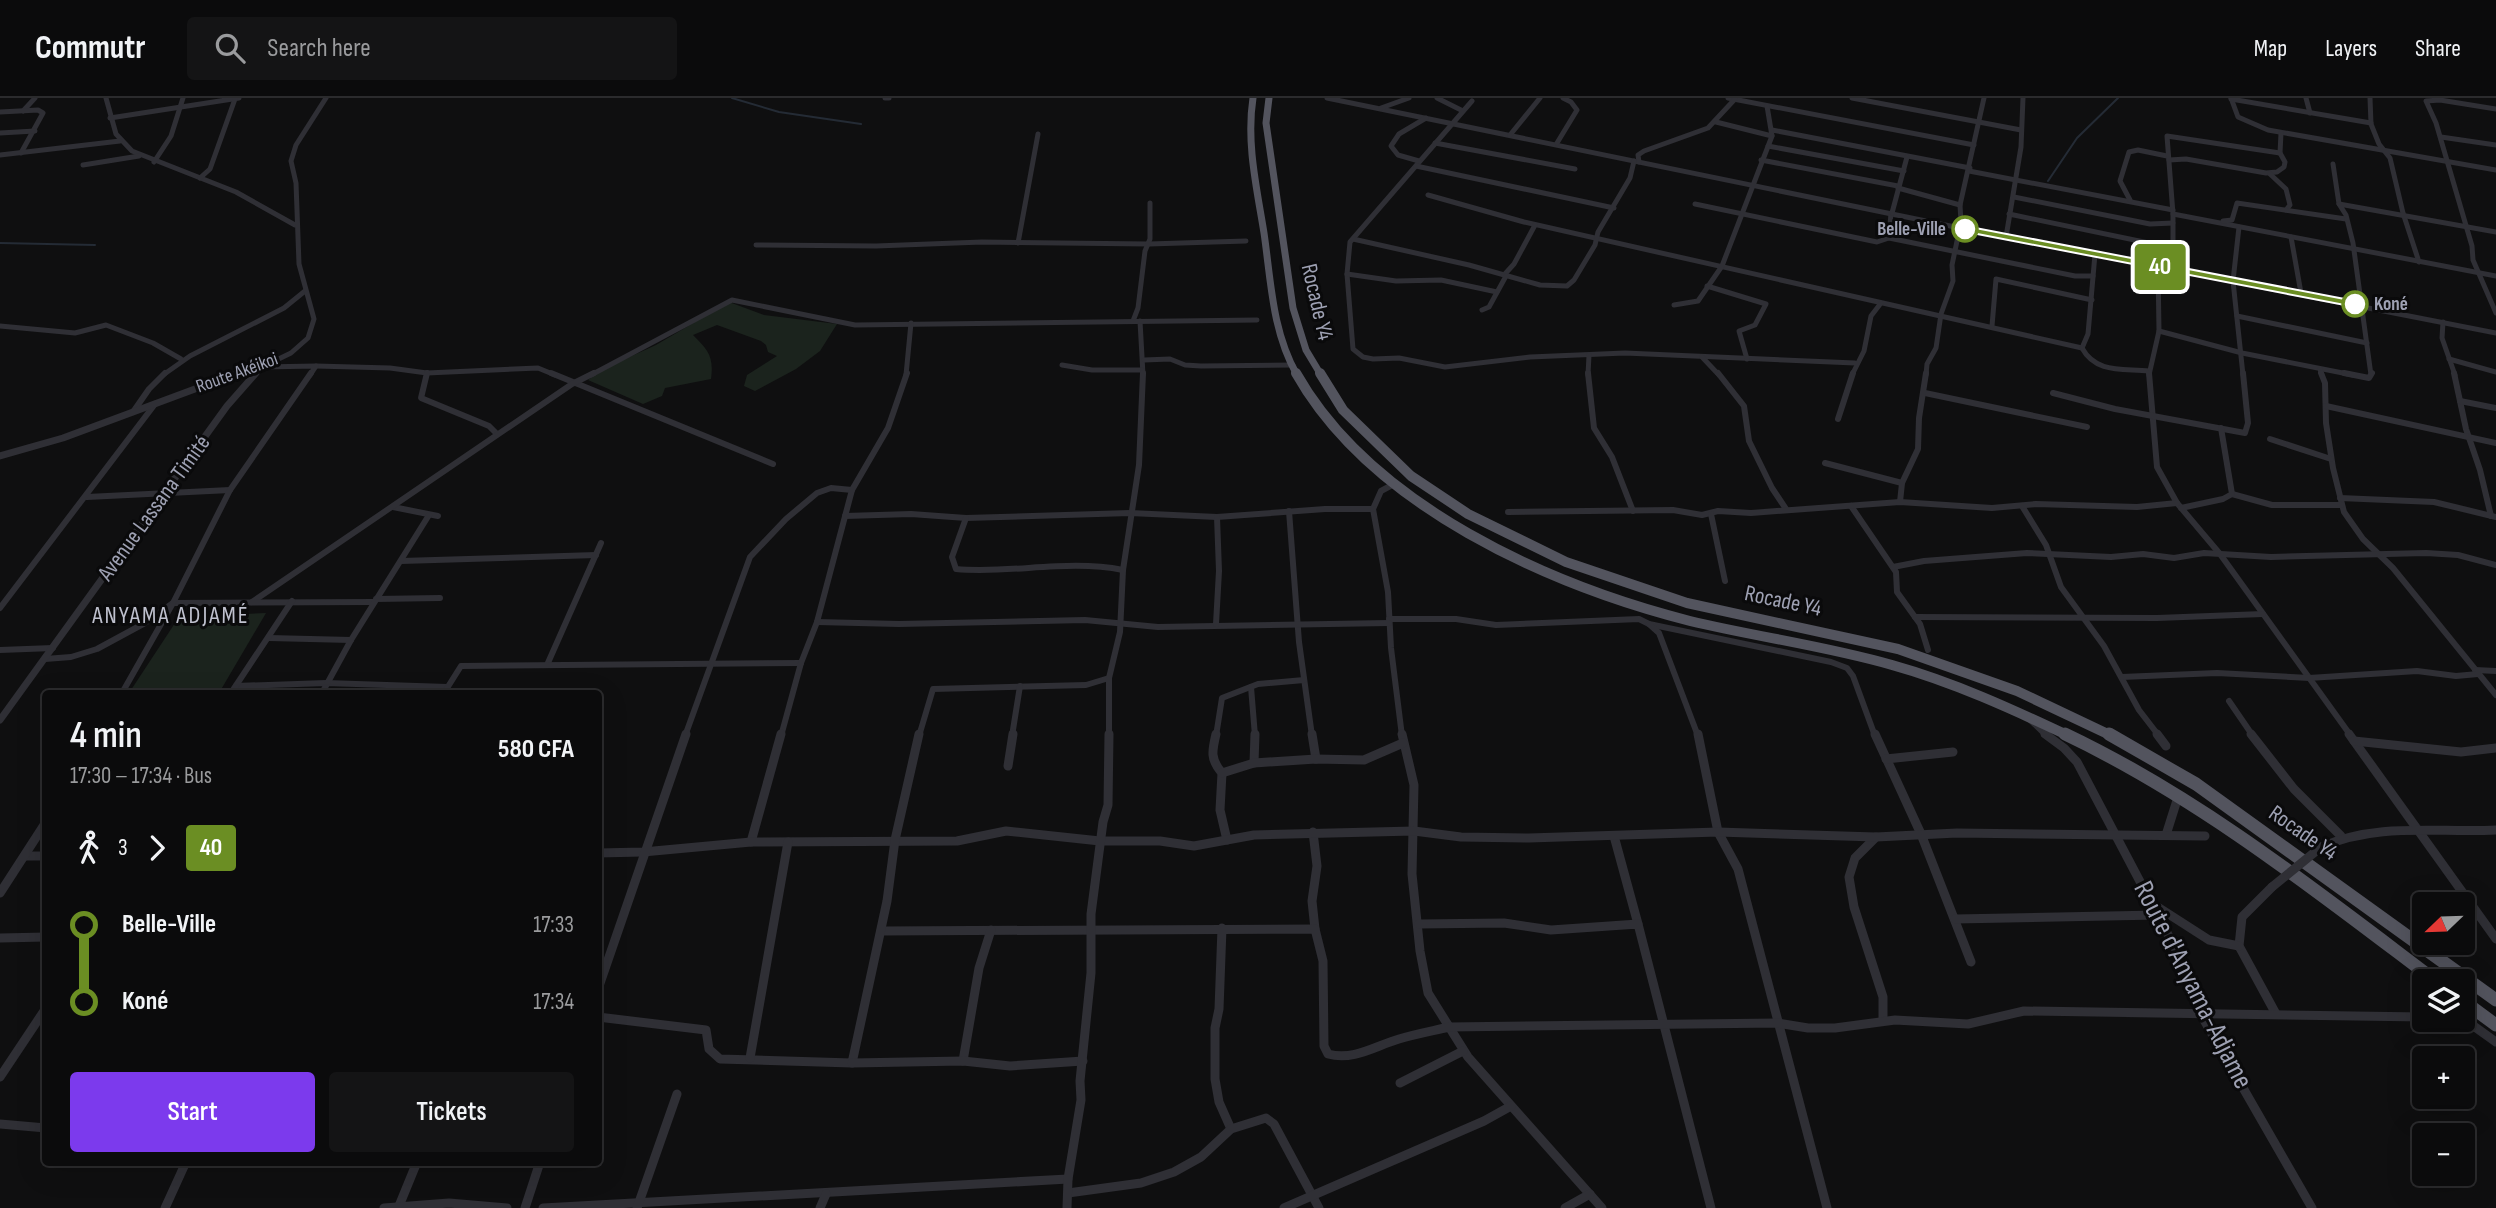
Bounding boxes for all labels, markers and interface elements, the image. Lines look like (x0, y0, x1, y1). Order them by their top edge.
search box (187, 17, 677, 80)
text: Commutr (35, 28, 145, 68)
icon: search (211, 29, 249, 67)
text: Search here (267, 33, 371, 64)
text: Map (2254, 34, 2287, 63)
text: Layers (2325, 34, 2377, 63)
text: Share (2415, 34, 2461, 63)
marker: Belle-Ville (1952, 216, 1978, 242)
place label: Belle-Ville (1877, 218, 1946, 241)
line badge: 40 (2128, 244, 2192, 290)
text: 40 (2149, 252, 2171, 281)
street label: Rocade Y4 (1295, 261, 1339, 343)
marker: Koné (2342, 291, 2368, 317)
place label: Koné (2374, 293, 2408, 316)
street label: Route Akéikoi (193, 348, 281, 398)
street label: Avenue Lassana Timité (91, 430, 216, 587)
street label: Rocade Y4 (1742, 579, 1824, 623)
district label: ANYAMA ADJAMÉ (91, 601, 250, 630)
text: 4 min (70, 713, 142, 758)
text: 580 CFA (498, 734, 574, 765)
text: 17:30 – 17:34 · Bus (70, 762, 212, 790)
street label: Rocade Y4 (2263, 799, 2343, 867)
icon: walk (70, 829, 108, 867)
icon: forward (138, 829, 176, 867)
text: 40 (200, 833, 222, 862)
text: 3 (118, 834, 128, 862)
street label: Route d'Anyama-Adjame (2126, 876, 2260, 1094)
north arrow (2412, 892, 2474, 956)
map controls (2412, 892, 2475, 1186)
text: Belle-Ville (122, 909, 216, 940)
text: 17:33 (533, 911, 574, 939)
button: layers (2412, 969, 2475, 1032)
text: Koné (122, 986, 168, 1017)
text: 17:34 (533, 988, 574, 1016)
button: + (2412, 1046, 2475, 1109)
button: Start (70, 1072, 315, 1152)
button: Tickets (329, 1072, 574, 1152)
button: − (2412, 1123, 2475, 1186)

